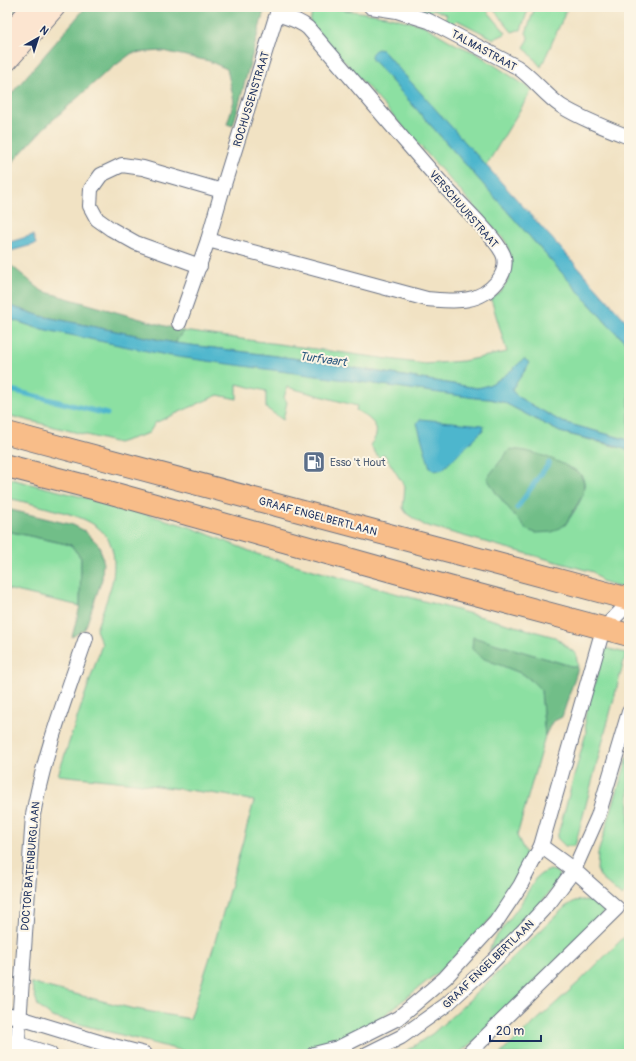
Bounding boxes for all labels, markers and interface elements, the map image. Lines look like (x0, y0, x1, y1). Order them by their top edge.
north arrow (18, 18, 58, 58)
text: N (37, 23, 51, 38)
street label: TALMASTRAAT (449, 27, 519, 74)
street label: ROCHUSSENSTRAAT (231, 50, 272, 148)
street label: VERSCHUURSTRAAT (427, 168, 501, 251)
water label: Turfvaart (299, 349, 348, 370)
fuel station icon: Esso 't Hout (301, 449, 327, 475)
place label: Esso 't Hout (330, 456, 386, 469)
street label: GRAAF ENGELBERTLAAN (257, 494, 378, 539)
street label: DOCTOR BATENBURGLAAN (18, 801, 43, 931)
street label: GRAAF ENGELBERTLAAN (440, 917, 537, 1011)
scale bar (490, 1017, 541, 1043)
text: 20 m (496, 1024, 525, 1039)

